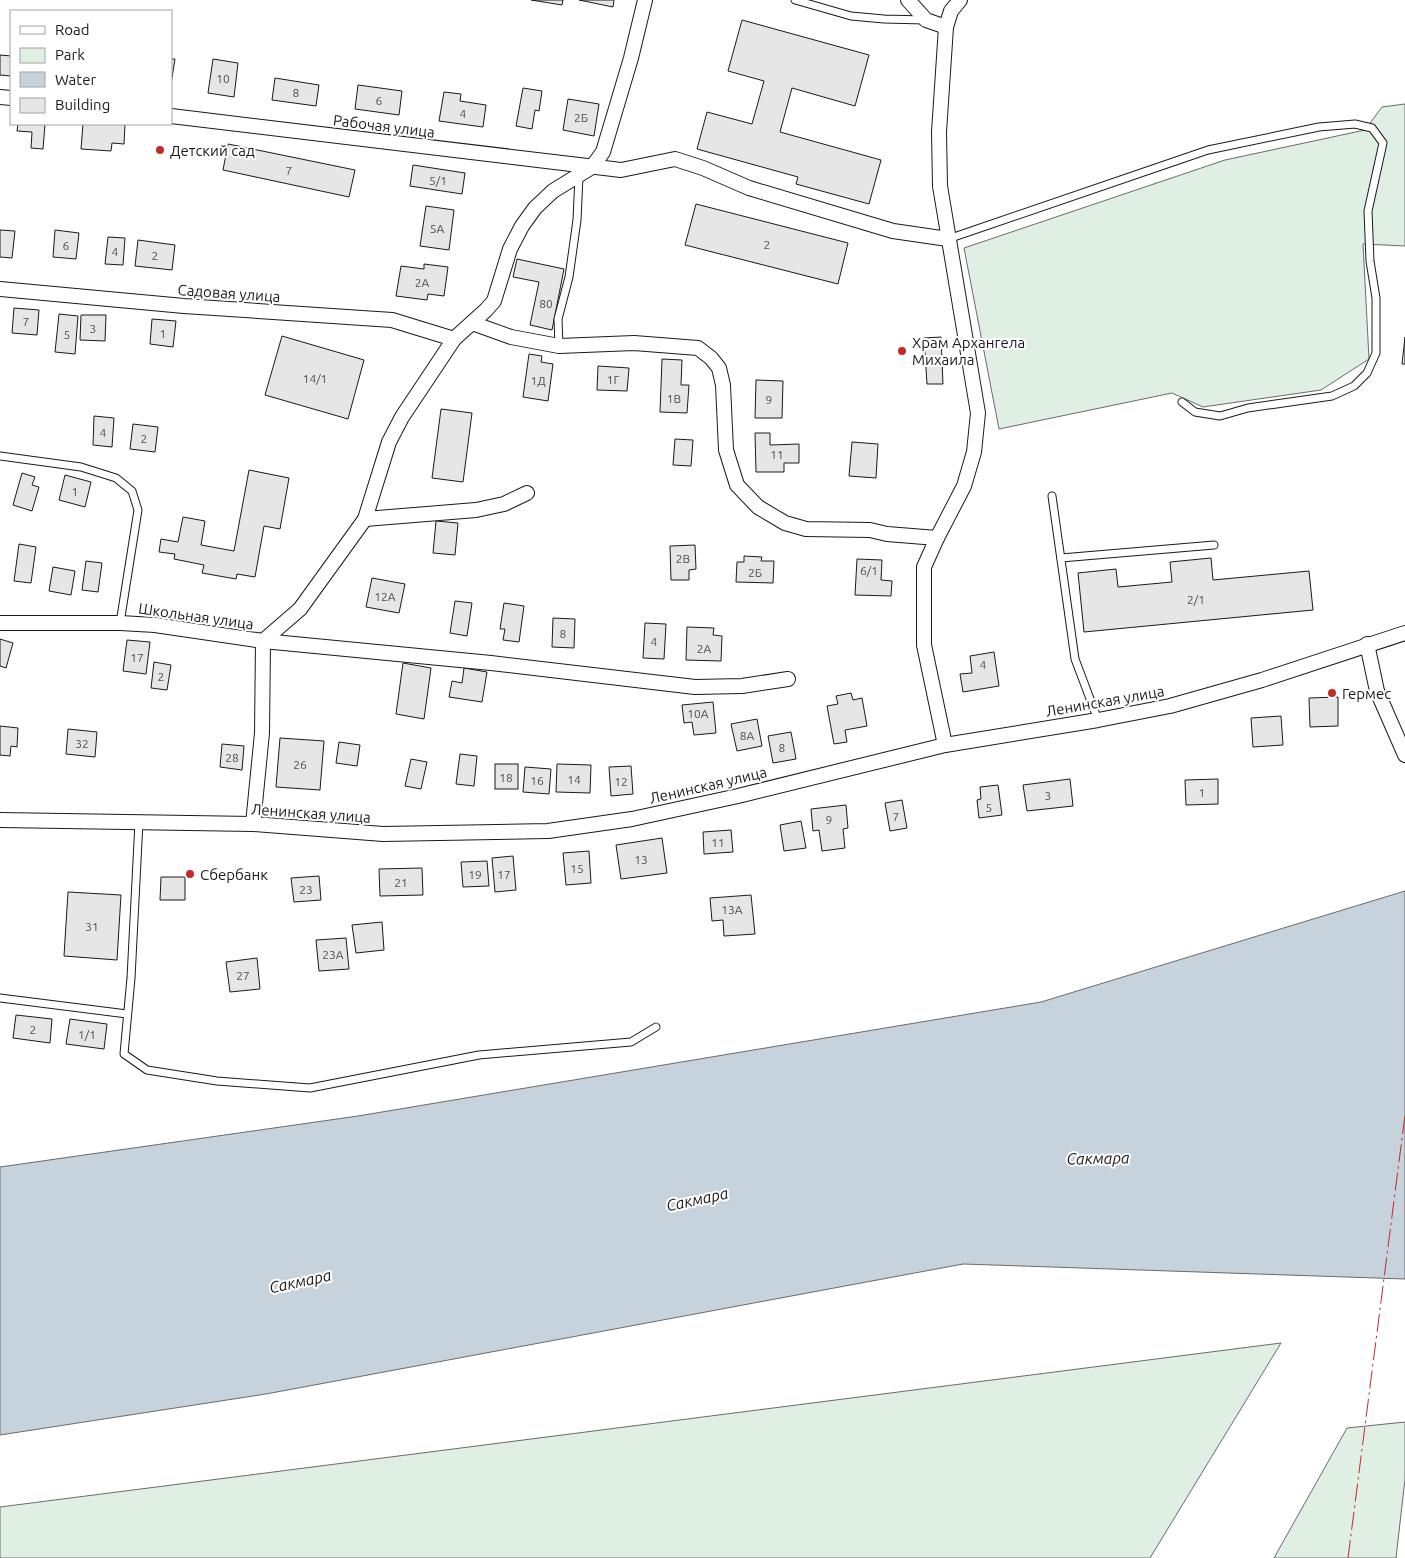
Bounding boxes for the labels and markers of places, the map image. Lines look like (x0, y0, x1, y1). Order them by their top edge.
place label: Детский сад (170, 142, 255, 159)
marker: Детский сад (154, 144, 166, 156)
place label: Храм Архангела Михаила (912, 334, 1025, 368)
marker: Храм Архангела Михаила (896, 345, 908, 357)
place label: Гермес (1342, 685, 1391, 702)
marker: Гермес (1326, 687, 1338, 699)
place label: Сбербанк (200, 866, 268, 883)
marker: Сбербанк (184, 868, 196, 880)

